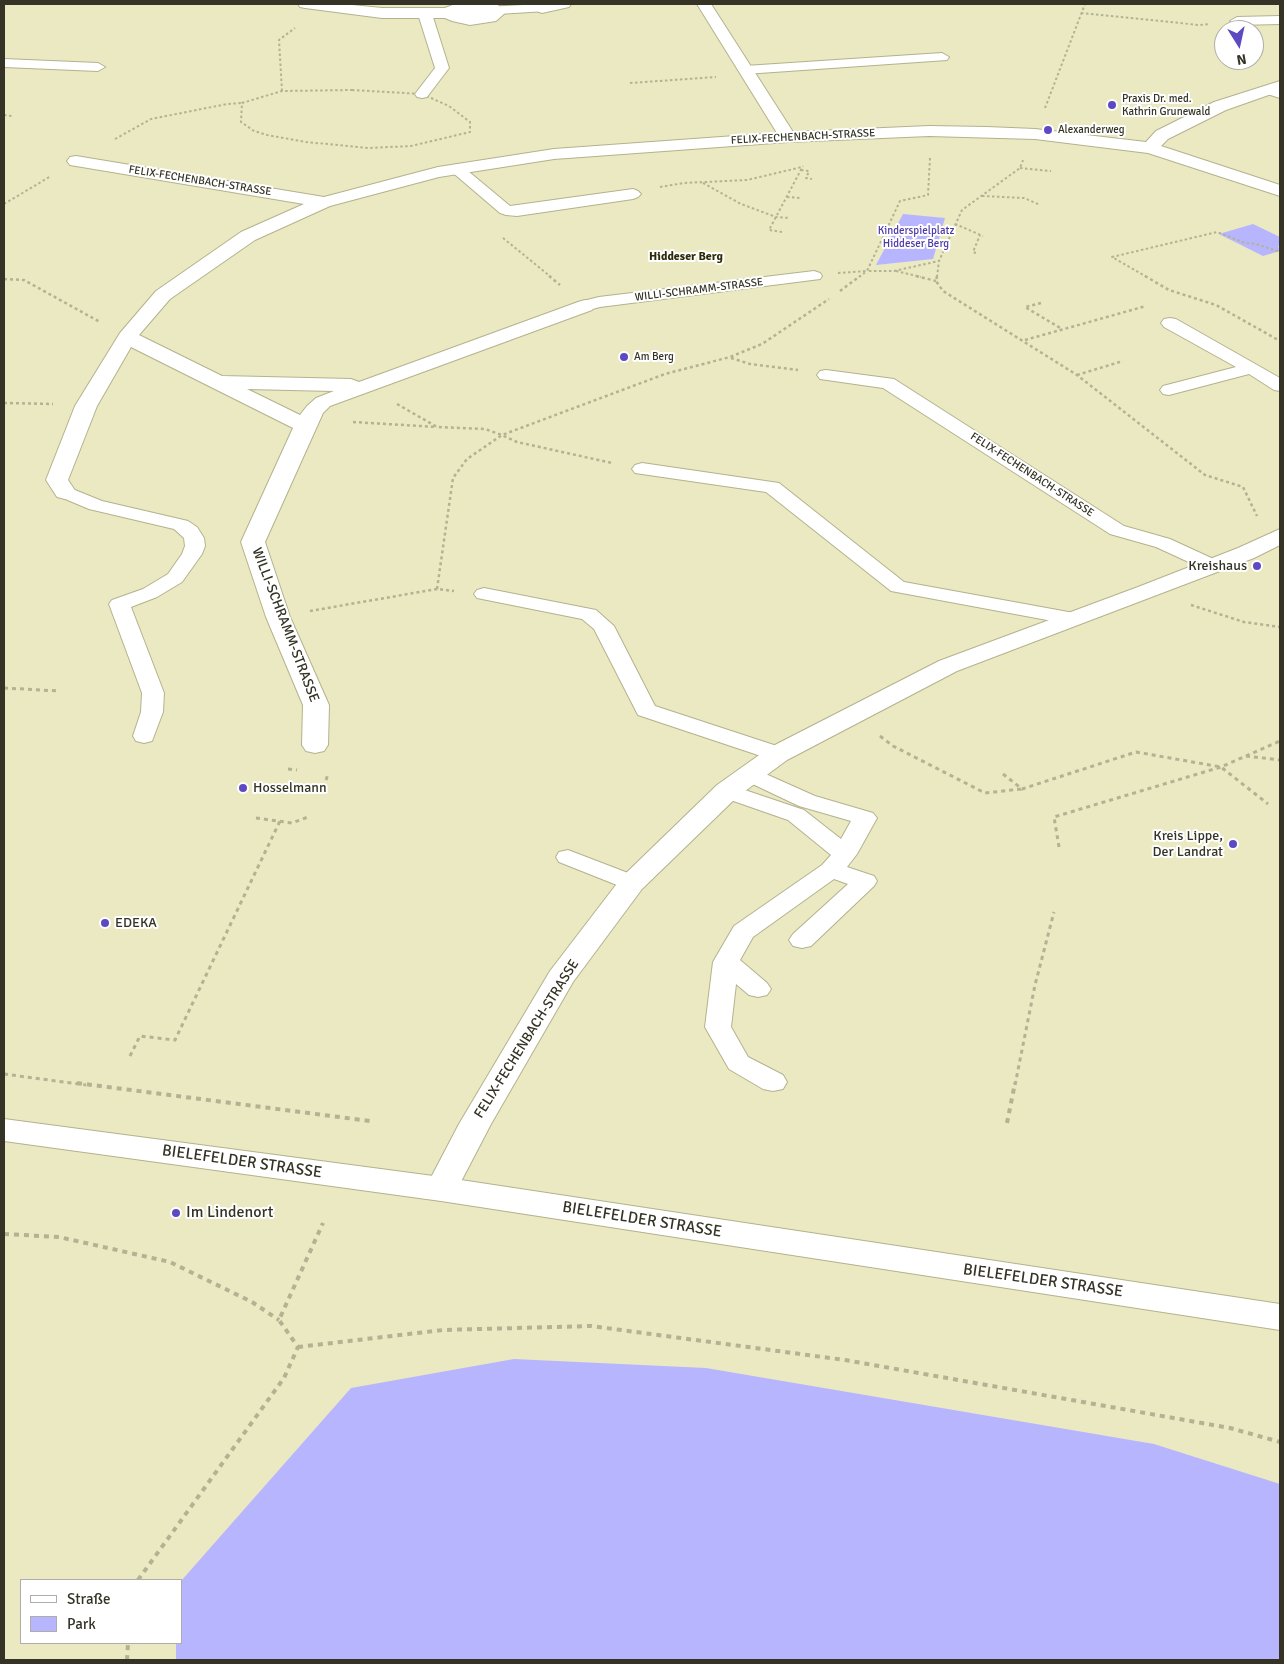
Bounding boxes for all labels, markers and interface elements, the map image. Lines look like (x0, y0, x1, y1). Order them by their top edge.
north arrow (1214, 20, 1264, 70)
text: N (1235, 50, 1248, 68)
place label: Praxis Dr. med. Kathrin Grunewald (1122, 92, 1210, 118)
marker: Praxis Dr. med. Kathrin Grunewald (1106, 99, 1118, 111)
place label: Alexanderweg (1058, 123, 1125, 137)
marker: Alexanderweg (1042, 124, 1054, 136)
street label: FELIX-FECHENBACH-STRASSE (730, 127, 876, 147)
street label: FELIX-FECHENBACH-STRASSE (128, 163, 272, 199)
park label: Kinderspielplatz Hiddeser Berg (878, 224, 954, 250)
district label: Hiddeser Berg (649, 250, 723, 264)
street label: WILLI-SCHRAMM-STRASSE (634, 276, 764, 304)
place label: Am Berg (634, 350, 674, 364)
marker: Am Berg (618, 351, 630, 363)
street label: FELIX-FECHENBACH-STRASSE (968, 430, 1096, 520)
street label: WILLI-SCHRAMM-STRASSE (248, 545, 322, 705)
place label: Kreishaus (1188, 558, 1247, 574)
marker: Kreishaus (1251, 560, 1263, 572)
place label: Hosselmann (253, 780, 327, 796)
marker: Hosselmann (237, 782, 249, 794)
place label: Kreis Lippe, Der Landrat (1152, 828, 1223, 860)
marker: Kreis Lippe, Der Landrat (1227, 838, 1239, 850)
place label: EDEKA (115, 915, 157, 931)
marker: EDEKA (99, 917, 111, 929)
street label: FELIX-FECHENBACH-STRASSE (471, 957, 583, 1121)
street label: BIELEFELDER STRASSE (161, 1141, 323, 1183)
street label: BIELEFELDER STRASSE (561, 1198, 723, 1242)
place label: Im Lindenort (186, 1203, 273, 1223)
marker: Im Lindenort (170, 1207, 182, 1219)
street label: BIELEFELDER STRASSE (962, 1260, 1124, 1302)
legend (20, 1579, 182, 1644)
text: Straße (67, 1590, 111, 1608)
text: Park (67, 1615, 96, 1633)

